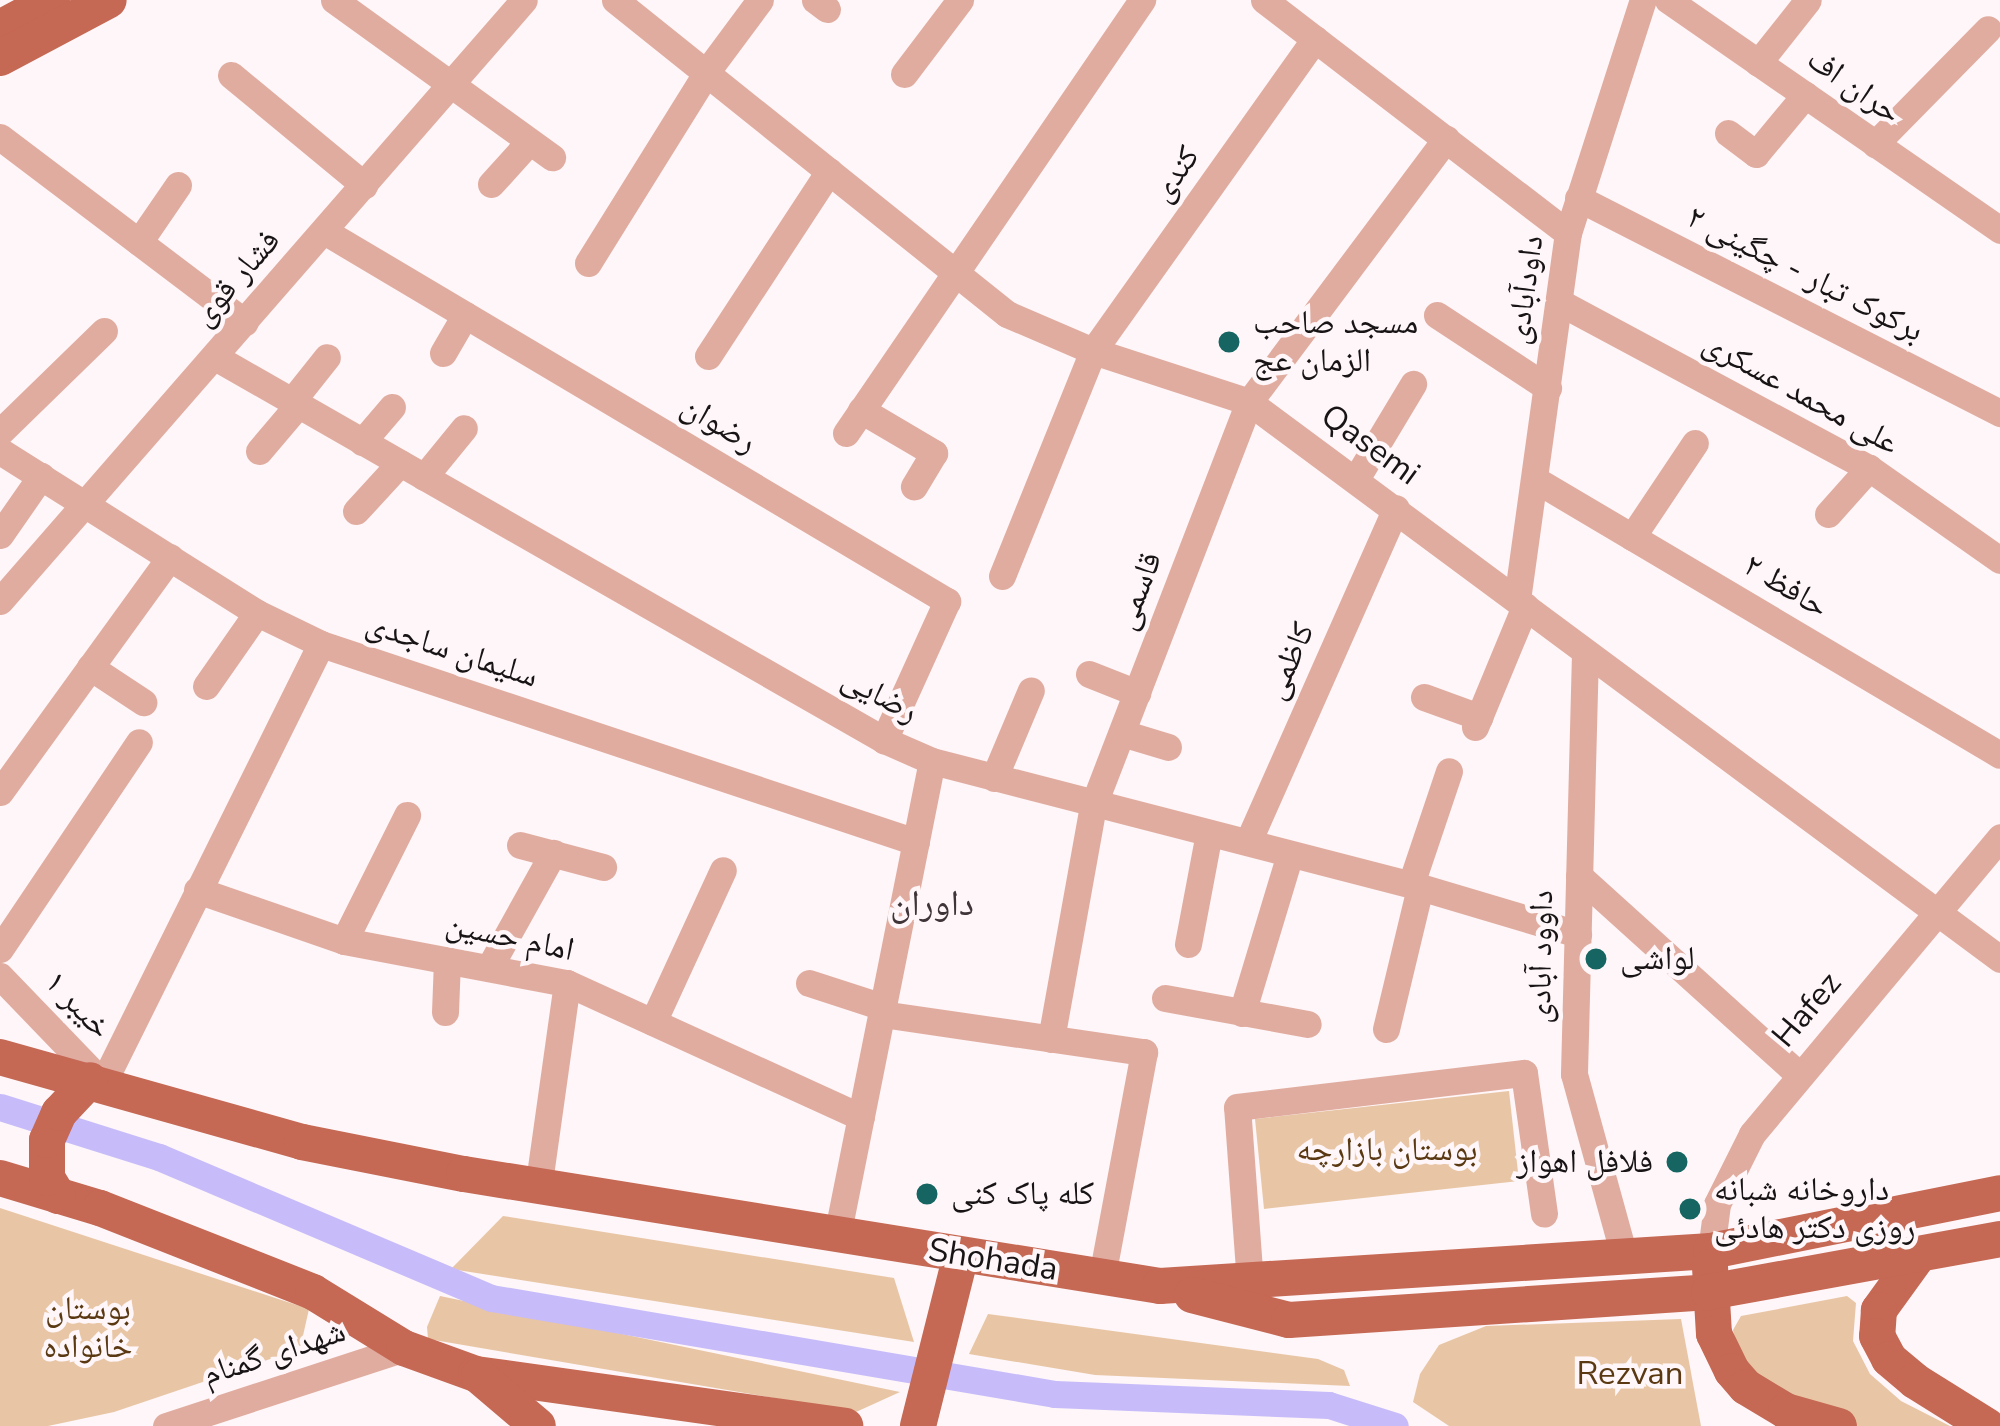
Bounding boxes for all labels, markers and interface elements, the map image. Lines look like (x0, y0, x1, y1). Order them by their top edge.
street label: حران اف (1799, 39, 1909, 133)
street label: کندی (1142, 138, 1208, 210)
street label: برکوک تبار - چگینی ۲ (1680, 197, 1930, 351)
street label: فشار قوی (183, 222, 289, 334)
street label: داودآبادی (1498, 233, 1552, 347)
place label: مسجد صاحب الزمان عج (1253, 303, 1418, 381)
street label: علی محمد عسکری (1696, 323, 1906, 463)
marker: مسجد صاحب الزمان عج (1216, 329, 1242, 355)
street label: رضوان (674, 386, 764, 462)
street label: Qasemi (1313, 396, 1427, 494)
street label: حافظ ۲ (1736, 545, 1836, 627)
street label: قاسمی (1105, 546, 1171, 636)
street label: سلیمان ساجدی (361, 604, 543, 696)
street label: کاظمی (1255, 616, 1323, 706)
street label: رضایی (835, 659, 925, 731)
district label: داوران (890, 882, 974, 926)
street label: داوود آبادی (1520, 890, 1562, 1024)
street label: امام حسین (442, 904, 578, 970)
place label: لواشی (1620, 939, 1695, 979)
marker: لواشی (1583, 946, 1609, 972)
street label: خیبر ۱ (36, 963, 120, 1047)
street label: Hafez (1764, 964, 1850, 1056)
park label: بوستان بازارچه (1297, 1130, 1477, 1170)
place label: فلافل اهواز (1517, 1142, 1653, 1182)
marker: فلافل اهواز (1664, 1149, 1690, 1175)
place label: داروخانه شبانه روزی دکتر هادئی (1714, 1170, 1915, 1248)
place label: کله پاک کنی (951, 1174, 1094, 1214)
marker: کله پاک کنی (914, 1181, 940, 1207)
marker: داروخانه شبانه روزی دکتر هادئی (1677, 1196, 1703, 1222)
street label: Shohada (926, 1230, 1060, 1290)
park label: بوستان خانواده (44, 1289, 132, 1367)
street label: شهدای گمنام (197, 1311, 351, 1395)
park label: Rezvan (1576, 1354, 1684, 1394)

